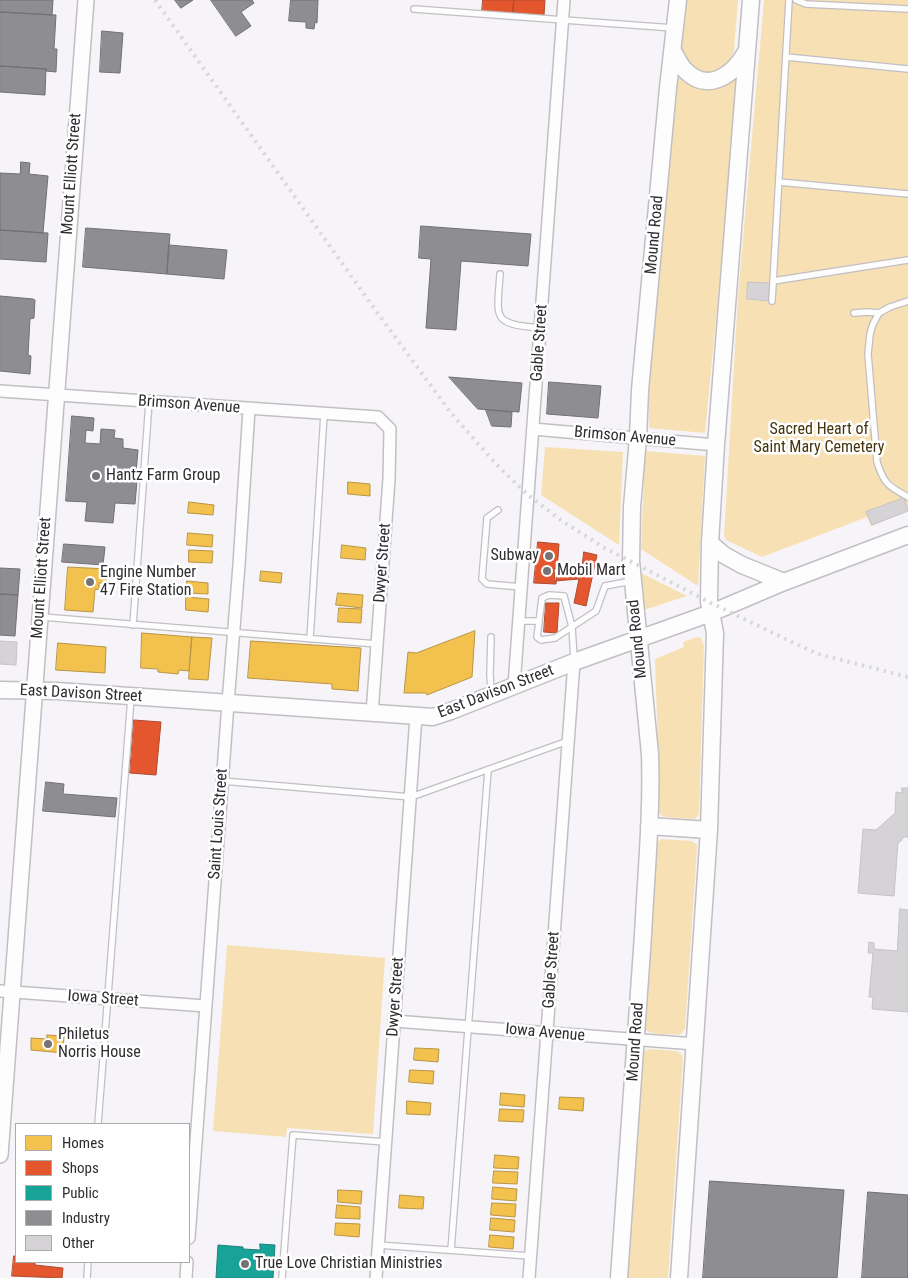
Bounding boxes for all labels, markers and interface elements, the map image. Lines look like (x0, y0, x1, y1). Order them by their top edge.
street label: Mount Elliott Street (58, 113, 86, 235)
street label: Mound Road (642, 195, 668, 275)
street label: Gable Street (528, 304, 552, 382)
street label: Brimson Avenue (137, 392, 241, 418)
park label: Sacred Heart of Saint Mary Cemetery (754, 420, 884, 458)
street label: Brimson Avenue (573, 423, 677, 451)
place label: Hantz Farm Group (106, 466, 220, 486)
marker: Hantz Farm Group (90, 470, 102, 482)
street label: Mount Elliott Street (28, 517, 56, 639)
street label: Dwyer Street (371, 523, 395, 603)
place label: Subway (490, 546, 539, 566)
marker: Subway (543, 550, 555, 562)
place label: Mobil Mart (557, 561, 626, 581)
place label: Engine Number 47 Fire Station (100, 563, 196, 601)
marker: Mobil Mart (541, 565, 553, 577)
marker: Engine Number 47 Fire Station (84, 576, 96, 588)
street label: Mound Road (624, 599, 652, 679)
street label: East Davison Street (435, 661, 557, 723)
street label: East Davison Street (19, 681, 143, 707)
street label: Saint Louis Street (206, 768, 232, 880)
street label: Gable Street (540, 931, 564, 1009)
street label: Dwyer Street (384, 957, 408, 1037)
street label: Iowa Street (67, 987, 139, 1011)
street label: Mound Road (624, 1002, 648, 1082)
street label: Iowa Avenue (504, 1020, 586, 1046)
place label: Philetus Norris House (58, 1025, 141, 1063)
marker: Philetus Norris House (42, 1038, 54, 1050)
legend (15, 1123, 190, 1263)
text: Homes (62, 1134, 104, 1152)
text: Shops (62, 1159, 99, 1177)
text: Public (62, 1184, 99, 1202)
text: Industry (62, 1209, 110, 1227)
text: Other (62, 1234, 94, 1252)
place label: True Love Christian Ministries (255, 1254, 443, 1274)
marker: True Love Christian Ministries (239, 1258, 251, 1270)

